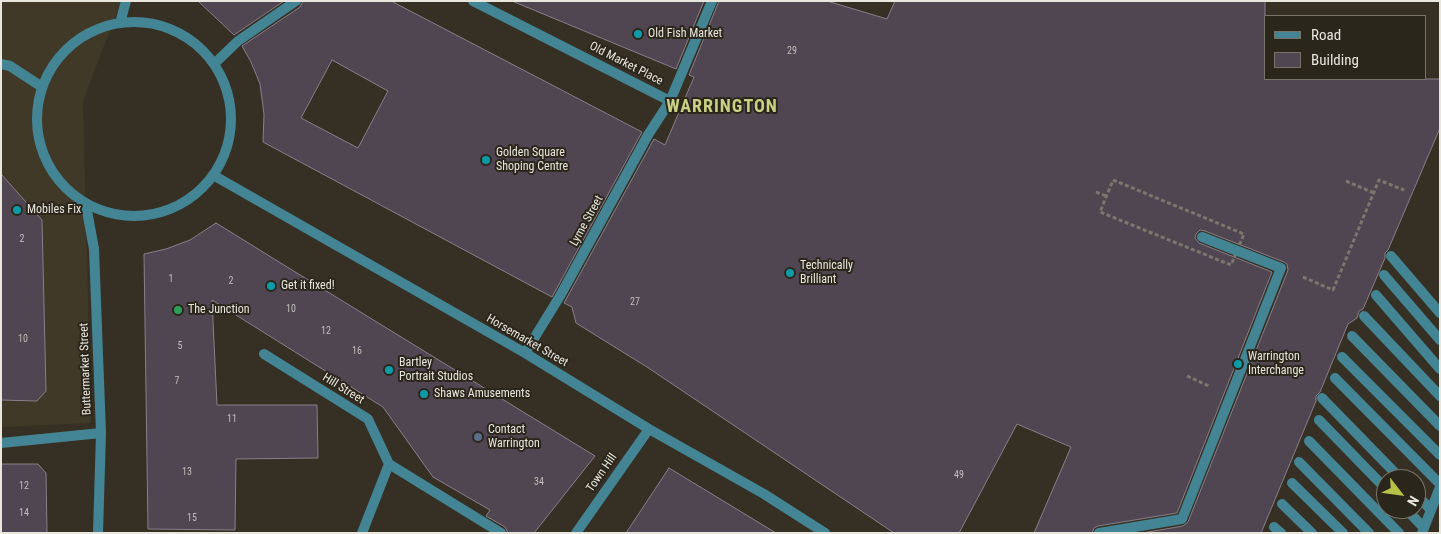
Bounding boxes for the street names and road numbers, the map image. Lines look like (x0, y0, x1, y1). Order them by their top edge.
street label: Old Market Place (587, 39, 665, 89)
street label: Lyme Street (567, 193, 607, 249)
street label: Horsemarket Street (484, 312, 570, 370)
street label: Buttermarket Street (77, 323, 95, 415)
street label: Hill Street (319, 371, 367, 407)
street label: Town Hill (584, 451, 620, 495)

